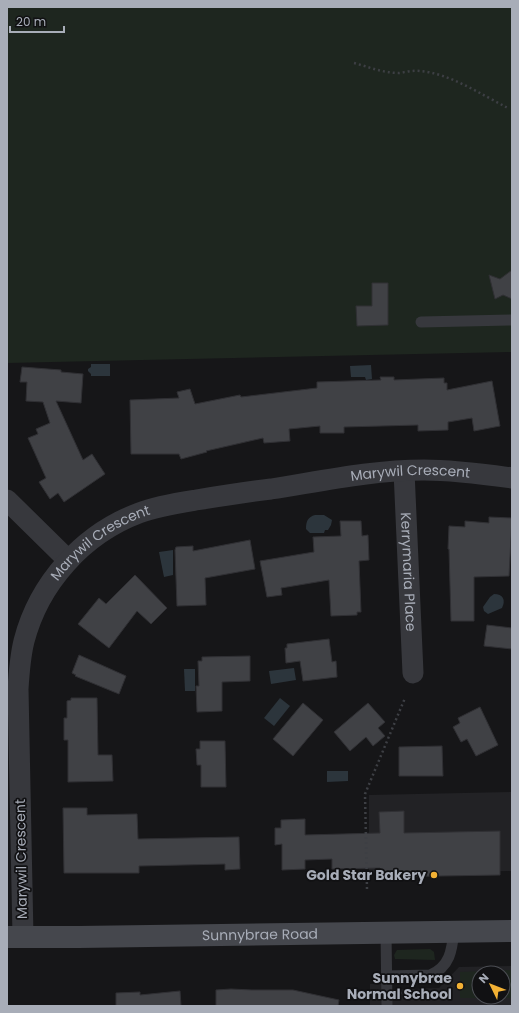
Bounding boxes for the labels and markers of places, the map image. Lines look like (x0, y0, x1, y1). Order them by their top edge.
place label: Gold Star Bakery (306, 865, 426, 885)
marker: Gold Star Bakery (429, 870, 439, 880)
place label: Sunnybrae Normal School (347, 968, 452, 1004)
marker: Sunnybrae Normal School (455, 981, 465, 991)

